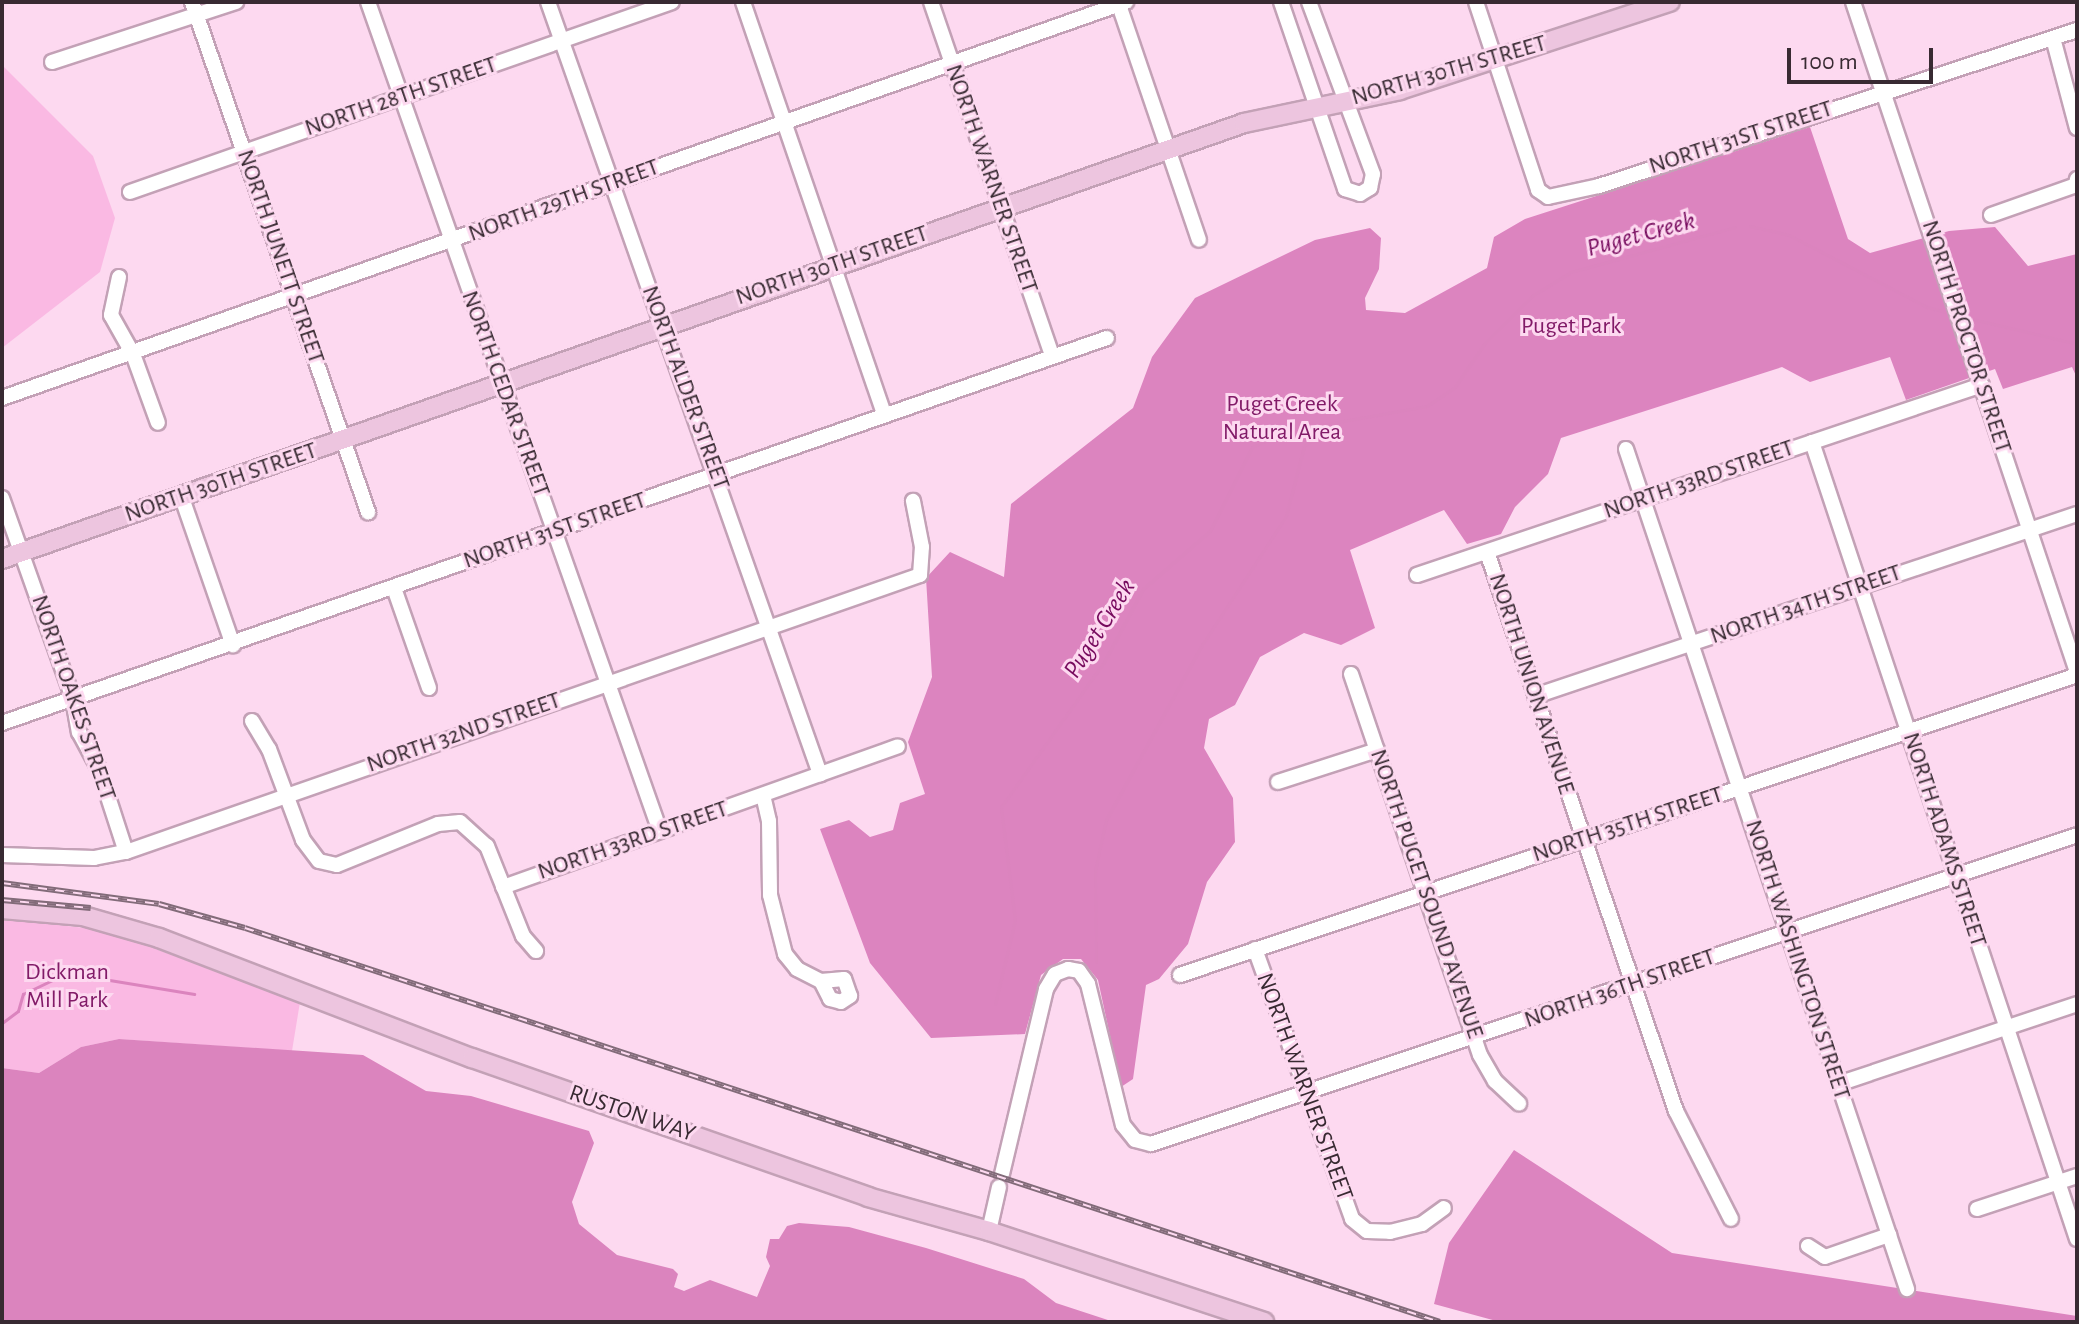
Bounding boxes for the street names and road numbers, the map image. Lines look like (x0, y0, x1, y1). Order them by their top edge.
street label: NORTH 30TH STREET (1348, 29, 1550, 113)
street label: NORTH 28TH STREET (301, 51, 501, 143)
street label: NORTH WARNER STREET (938, 61, 1044, 297)
street label: NORTH 31ST STREET (1645, 95, 1837, 181)
street label: NORTH JUNETT STREET (230, 146, 330, 368)
street label: NORTH 29TH STREET (465, 153, 663, 249)
street label: NORTH PROCTOR STREET (1915, 217, 2017, 457)
street label: NORTH 30TH STREET (732, 220, 932, 312)
street label: NORTH ALDER STREET (635, 282, 735, 494)
street label: NORTH CEDAR STREET (454, 287, 556, 501)
street label: NORTH 33RD STREET (1600, 434, 1798, 526)
street label: NORTH 30TH STREET (121, 437, 321, 529)
street label: NORTH 31ST STREET (460, 486, 650, 576)
street label: NORTH 34TH STREET (1707, 559, 1905, 651)
street label: NORTH UNION AVENUE (1482, 570, 1580, 798)
street label: NORTH OAKES STREET (24, 591, 122, 805)
street label: NORTH 32ND STREET (363, 686, 565, 780)
street label: NORTH ADAMS STREET (1896, 729, 1992, 951)
street label: NORTH PUGET SOUND AVENUE (1363, 746, 1489, 1042)
street label: NORTH 35TH STREET (1529, 781, 1727, 869)
street label: NORTH 33RD STREET (534, 795, 732, 887)
street label: NORTH WASHINGTON STREET (1738, 816, 1856, 1104)
street label: NORTH 36TH STREET (1521, 943, 1719, 1035)
street label: NORTH WARNER STREET (1249, 969, 1359, 1205)
street label: RUSTON WAY (565, 1079, 699, 1149)

